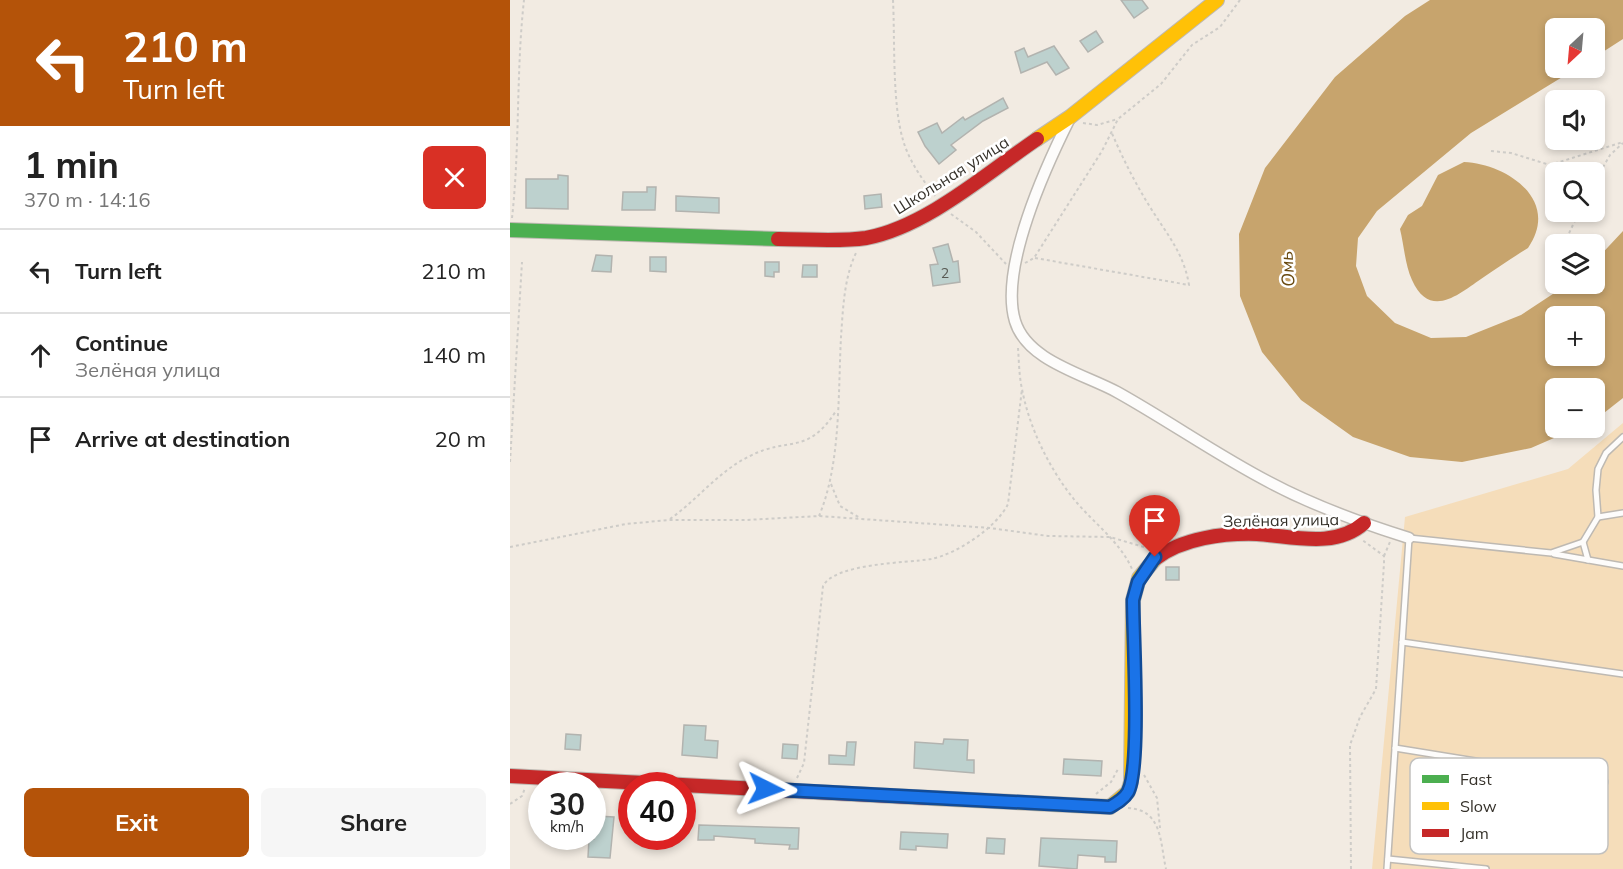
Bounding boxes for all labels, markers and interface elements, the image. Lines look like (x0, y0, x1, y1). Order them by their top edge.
north arrow (1545, 18, 1605, 78)
map controls (1545, 18, 1605, 438)
text: 210 m (123, 20, 248, 73)
icon: left (24, 24, 102, 102)
text: Turn left (123, 72, 225, 106)
button: sound (1545, 90, 1605, 150)
street label: Школьная улица (890, 132, 1012, 218)
text: 1 min (24, 142, 119, 187)
button: close (423, 146, 486, 209)
button: search (1545, 162, 1605, 222)
text: 370 m · 14:16 (24, 187, 150, 212)
button: layers (1545, 234, 1605, 294)
water label: Омь (1274, 250, 1300, 288)
icon: left (24, 255, 57, 288)
text: Turn left (75, 257, 162, 285)
text: 210 m (421, 257, 486, 285)
house number: 2 (941, 264, 949, 282)
button: + (1545, 306, 1605, 366)
text: Continue (75, 329, 168, 357)
icon: ahead (24, 339, 57, 372)
text: 140 m (421, 341, 486, 369)
text: Зелёная улица (75, 357, 221, 382)
button: − (1545, 378, 1605, 438)
icon: arrive (24, 423, 57, 456)
text: Arrive at destination (75, 425, 290, 453)
text: 20 m (435, 425, 486, 453)
pin (1129, 495, 1180, 557)
icon: arrive (1138, 504, 1171, 537)
street label: Зелёная улица (1223, 509, 1339, 531)
position arrow (734, 757, 798, 821)
legend (1410, 758, 1608, 854)
text: Fast (1460, 769, 1492, 789)
speed limit sign: 40 (618, 772, 696, 850)
text: 30 (549, 785, 585, 823)
button: Exit (24, 788, 249, 857)
button: Share (261, 788, 486, 857)
text: Slow (1460, 796, 1497, 816)
text: km/h (550, 817, 584, 836)
text: Jam (1460, 823, 1489, 843)

